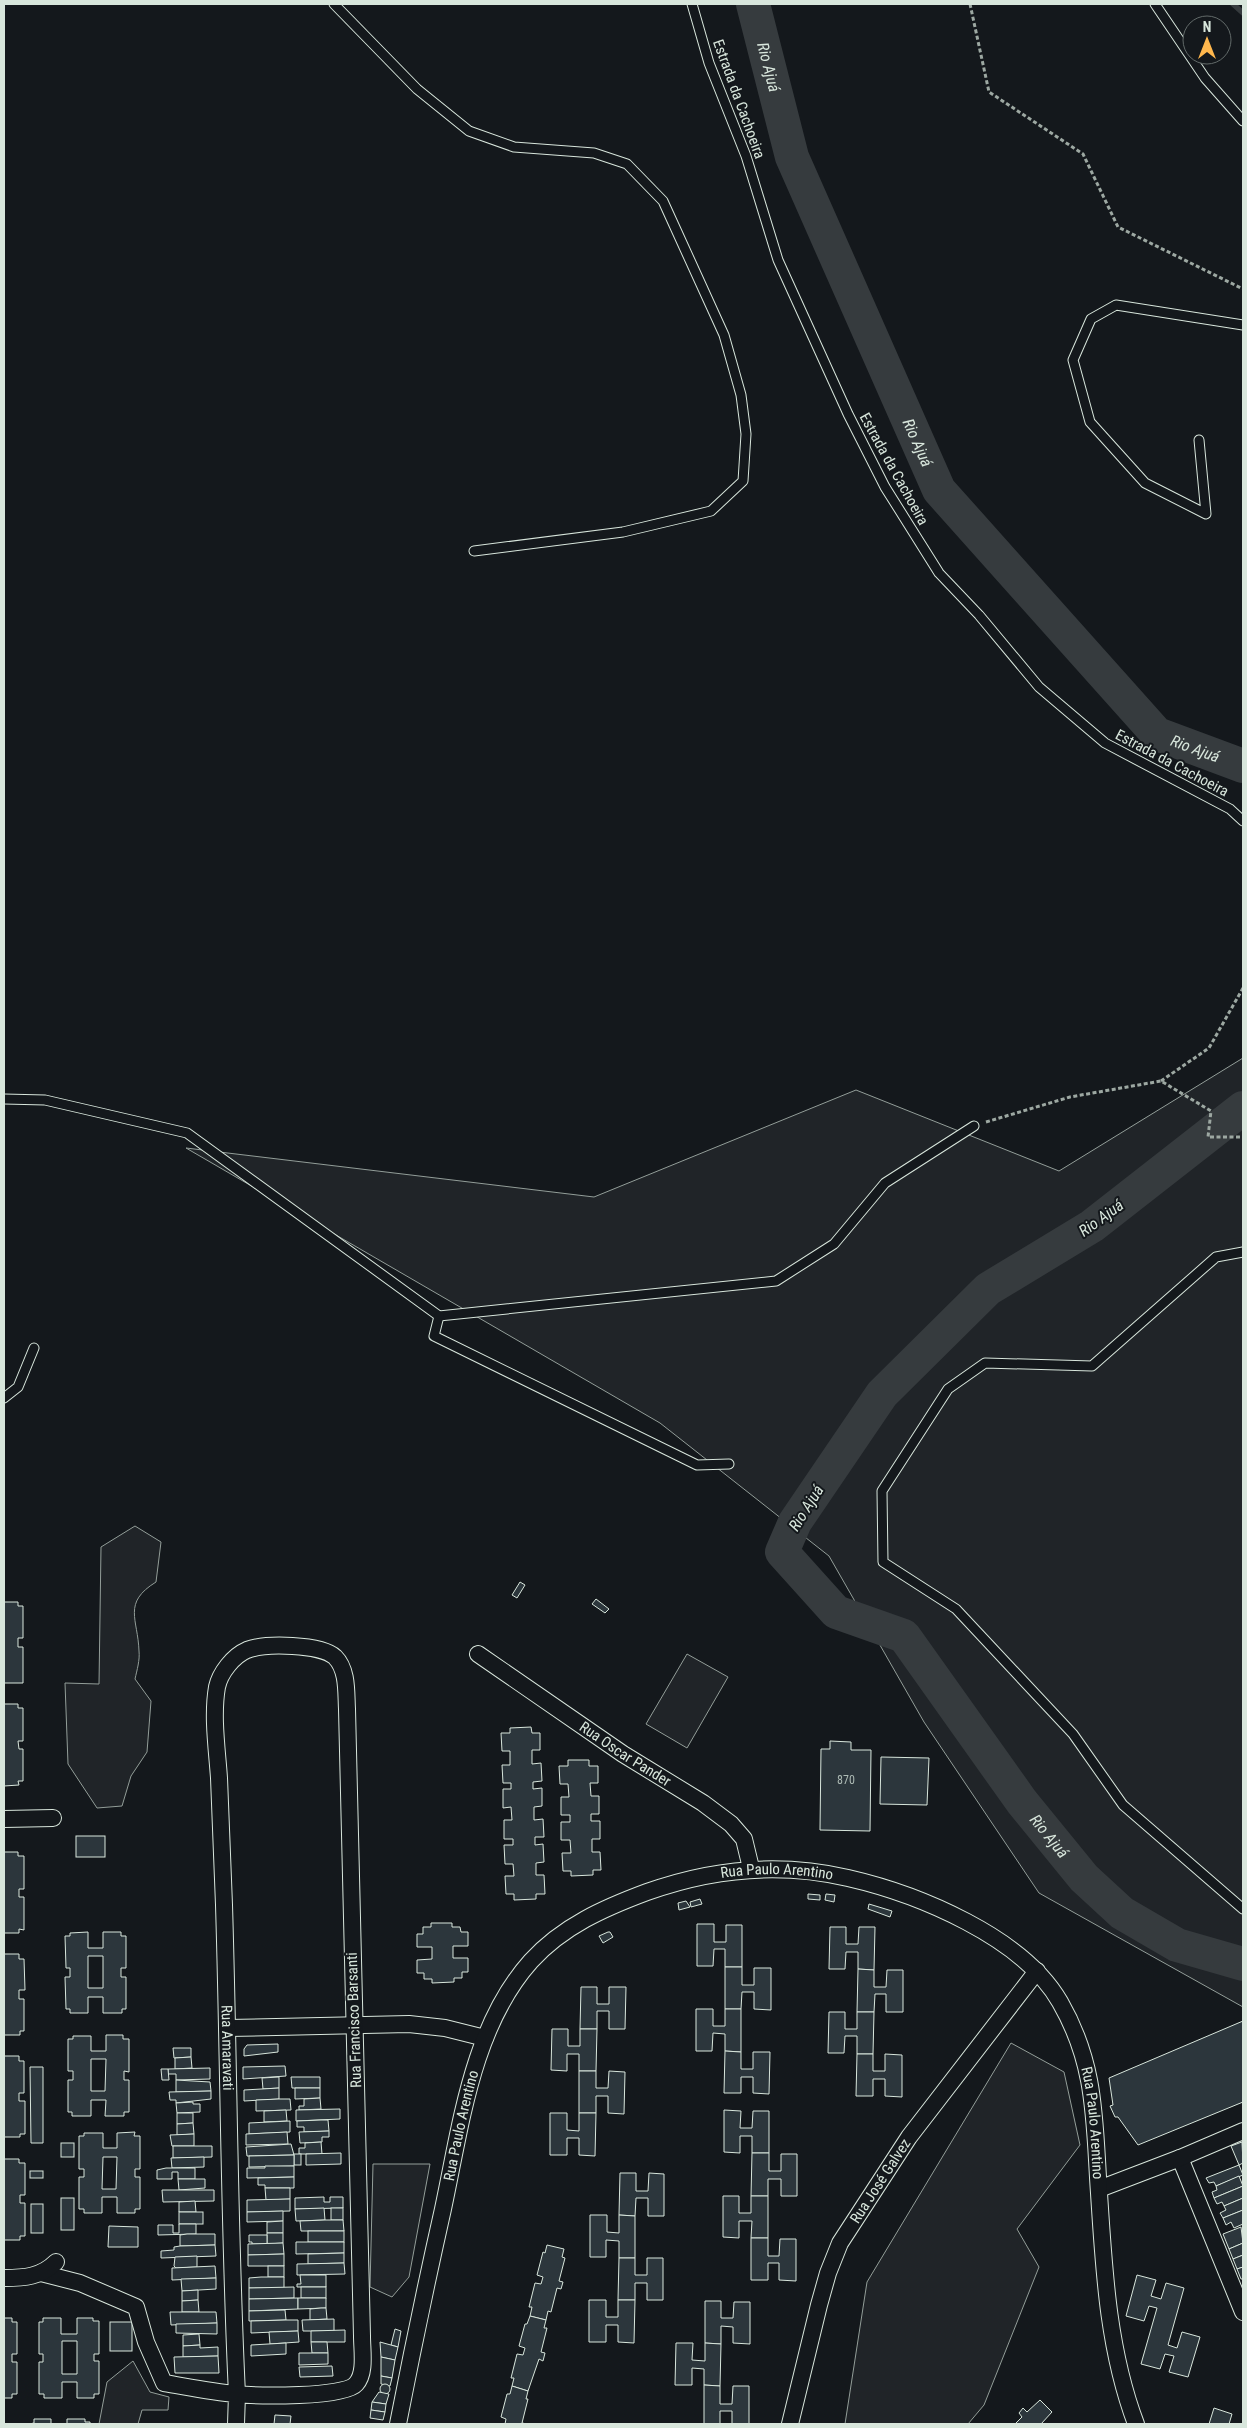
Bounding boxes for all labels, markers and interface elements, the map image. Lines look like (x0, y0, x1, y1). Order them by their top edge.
north arrow (1182, 15, 1232, 65)
text: N (1203, 19, 1211, 35)
street label: Estrada da Cachoeira (709, 37, 769, 161)
water label: Rio Ajuá (754, 40, 785, 94)
street label: Estrada da Cachoeira (856, 410, 932, 528)
water label: Rio Ajuá (899, 416, 937, 470)
street label: Estrada da Cachoeira (1112, 726, 1232, 800)
water label: Rio Ajuá (1168, 731, 1223, 766)
water label: Rio Ajuá (1075, 1195, 1128, 1241)
water label: Rio Ajuá (785, 1481, 828, 1534)
street label: Rua Oscar Pander (576, 1718, 675, 1790)
house number: 870 (837, 1773, 855, 1787)
water label: Rio Ajuá (1026, 1810, 1073, 1862)
street label: Rua Paulo Arentino (719, 1860, 835, 1884)
street label: Rua Francisco Barsanti (343, 1952, 365, 2088)
street label: Rua Amaravati (218, 2005, 237, 2091)
street label: Rua Paulo Arentino (1077, 2065, 1107, 2180)
street label: Rua Paulo Arentino (440, 2068, 483, 2183)
street label: Rua José Galvez (846, 2135, 914, 2227)

